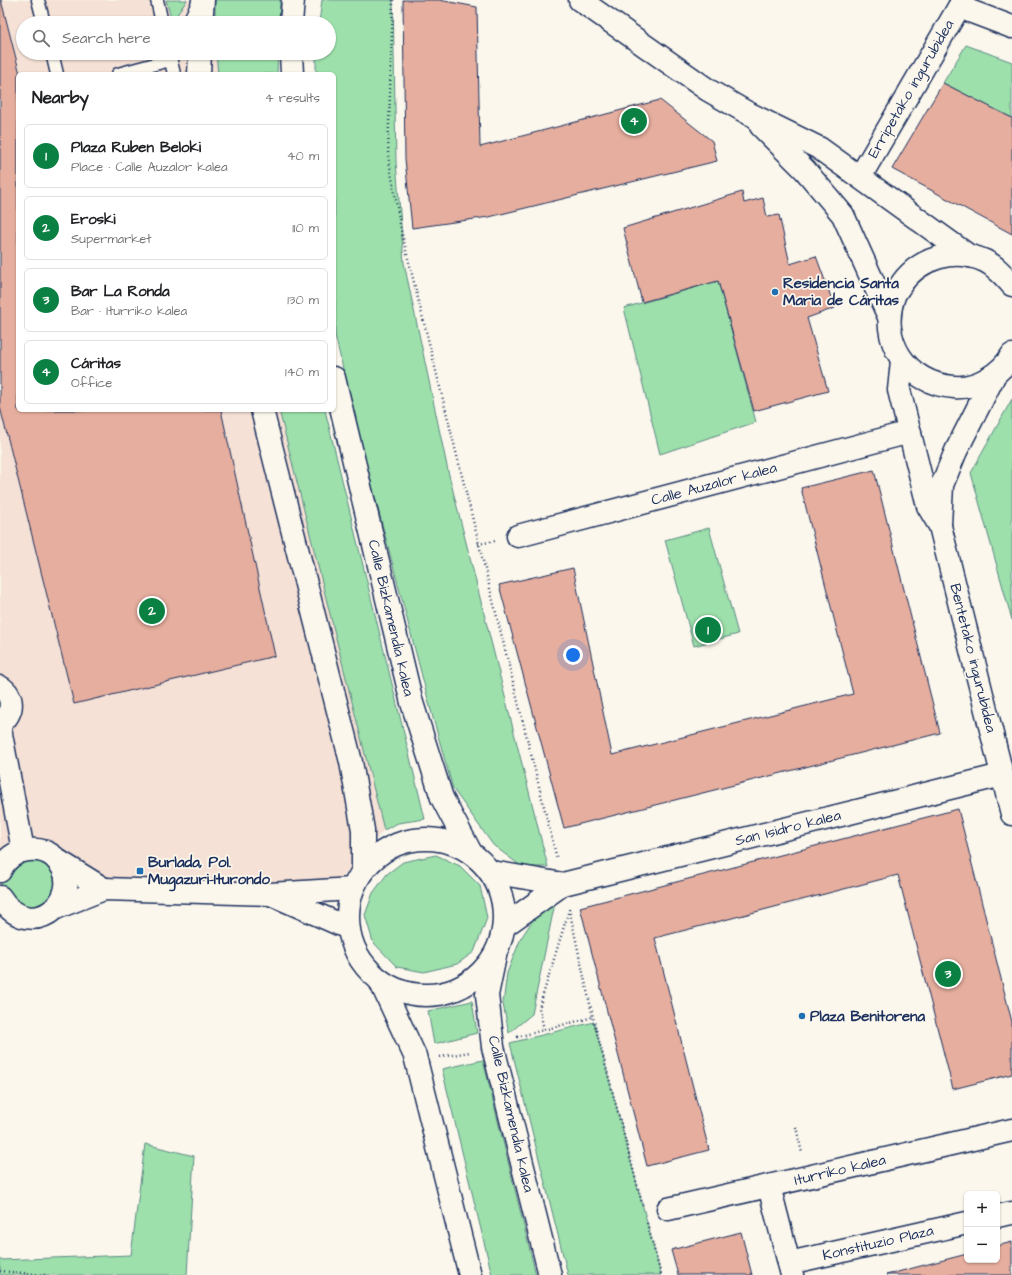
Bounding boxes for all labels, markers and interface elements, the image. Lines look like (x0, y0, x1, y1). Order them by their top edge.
search box (16, 16, 336, 60)
street label: Erripetako ingurubidea (863, 16, 960, 163)
icon: search (30, 27, 52, 49)
text: Search here (62, 28, 151, 49)
text: Nearby (32, 86, 89, 110)
text: 4 results (265, 89, 320, 107)
pin: 4 (621, 106, 647, 136)
text: Plaza Ruben Beloki (71, 137, 201, 158)
text: 1 (45, 147, 47, 165)
text: 40 m (287, 147, 319, 165)
text: Place · Calle Auzalor kalea (71, 158, 228, 176)
text: Eroski (71, 209, 116, 230)
text: 2 (42, 219, 50, 237)
text: 110 m (292, 219, 319, 237)
text: Supermarket (71, 230, 152, 248)
place label: Residencia Santa Maria de Cáritas (783, 273, 900, 311)
text: Bar La Ronda (71, 281, 170, 302)
marker: Residencia Santa Maria de Cáritas (770, 287, 780, 297)
text: 3 (43, 291, 49, 309)
text: 130 m (287, 291, 319, 309)
text: Bar · Iturriko kalea (71, 302, 187, 320)
text: Cáritas (71, 353, 121, 374)
text: 4 (42, 363, 50, 381)
text: 140 m (285, 363, 319, 381)
text: Office (71, 374, 112, 392)
street label: Calle Auzalor kalea (649, 457, 780, 511)
street label: Calle Bizkamendia kalea (363, 538, 419, 699)
street label: Bentetako ingurubidea (943, 581, 1002, 735)
pin: 2 (139, 596, 165, 626)
pin: 1 (695, 615, 721, 645)
your location (563, 645, 583, 665)
street label: San Isidro kalea (733, 805, 843, 851)
place label: Burlada, Pol. Mugazuri-Iturondo (148, 852, 270, 892)
marker: Burlada, Pol. Mugazuri-Iturondo (135, 866, 145, 876)
pin: 3 (935, 959, 961, 989)
place label: Plaza Benitorena (810, 1006, 926, 1027)
marker: Plaza Benitorena (797, 1011, 807, 1021)
street label: Calle Bizkamendia kalea (483, 1034, 539, 1195)
street label: Iturriko kalea (792, 1149, 888, 1191)
map controls (964, 1191, 1000, 1263)
button: + (964, 1191, 1000, 1227)
street label: Konstituzio Plaza (820, 1220, 936, 1266)
button: − (964, 1227, 1000, 1263)

